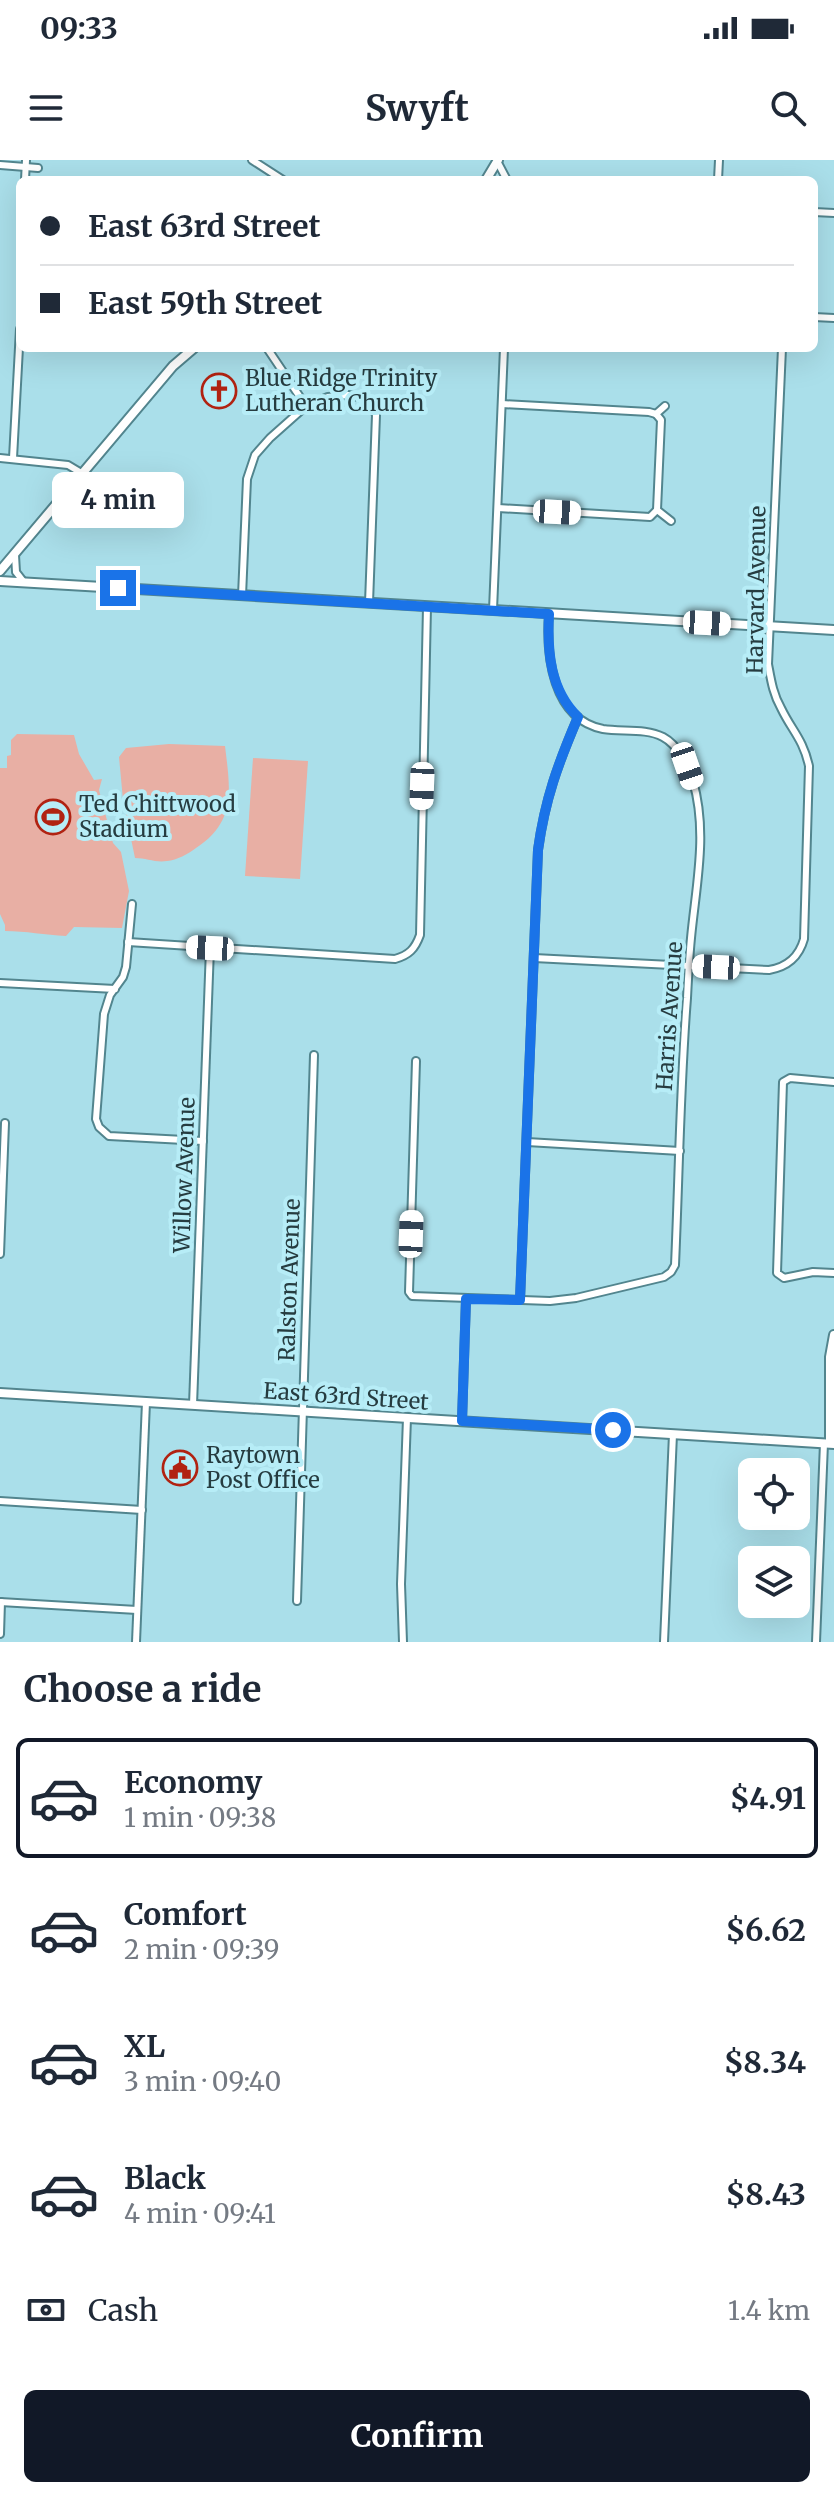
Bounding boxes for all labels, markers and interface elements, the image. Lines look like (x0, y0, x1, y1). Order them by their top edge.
text: 09:33 (40, 9, 118, 47)
icon: menu (24, 86, 68, 130)
text: Swyft (365, 86, 469, 131)
icon: search (766, 86, 810, 130)
text: East 63rd Street (88, 207, 321, 245)
text: East 59th Street (88, 284, 322, 322)
place label: Blue Ridge Trinity Lutheran Church (245, 364, 437, 417)
church icon: Blue Ridge Trinity Lutheran Church (200, 372, 238, 410)
callout: 4 min (52, 472, 184, 528)
text: 4 min (80, 483, 156, 516)
car (532, 499, 582, 525)
street label: Harvard Avenue (741, 505, 771, 675)
route end (100, 570, 136, 606)
car (682, 610, 732, 636)
car (668, 739, 706, 793)
car (409, 762, 435, 810)
place label: Ted Chittwood Stadium (79, 790, 236, 843)
sports icon: Ted Chittwood Stadium (34, 798, 72, 836)
car (185, 935, 235, 961)
street label: Harris Avenue (650, 940, 688, 1092)
car (691, 954, 741, 980)
street label: Willow Avenue (167, 1096, 201, 1255)
street label: Ralston Avenue (272, 1198, 306, 1362)
car (398, 1210, 424, 1258)
street label: East 63rd Street (262, 1376, 430, 1416)
route start (595, 1412, 631, 1448)
place label: Raytown Post Office (206, 1441, 320, 1494)
public building icon: Raytown Post Office (161, 1449, 199, 1487)
map controls (738, 1458, 810, 1618)
button: locate (738, 1458, 810, 1530)
button: layers (738, 1546, 810, 1618)
text: Choose a ride (24, 1667, 261, 1712)
icon: car (28, 1762, 100, 1834)
text: Economy (124, 1763, 262, 1801)
text: $4.91 (730, 1779, 806, 1817)
text: 1 min · 09:38 (124, 1801, 276, 1834)
icon: car (28, 1894, 100, 1966)
text: Comfort (124, 1895, 247, 1933)
text: $6.62 (725, 1911, 806, 1949)
text: 2 min · 09:39 (124, 1933, 280, 1966)
icon: car (28, 2026, 100, 2098)
text: XL (124, 2027, 165, 2065)
text: $8.34 (724, 2043, 806, 2081)
text: 3 min · 09:40 (124, 2065, 281, 2098)
icon: car (28, 2158, 100, 2230)
text: Black (124, 2159, 206, 2197)
text: $8.43 (726, 2175, 806, 2213)
text: 4 min · 09:41 (124, 2197, 276, 2230)
icon: cash (24, 2288, 68, 2332)
text: Cash (88, 2291, 158, 2329)
text: 1.4 km (728, 2294, 810, 2327)
button: Confirm (24, 2390, 810, 2482)

